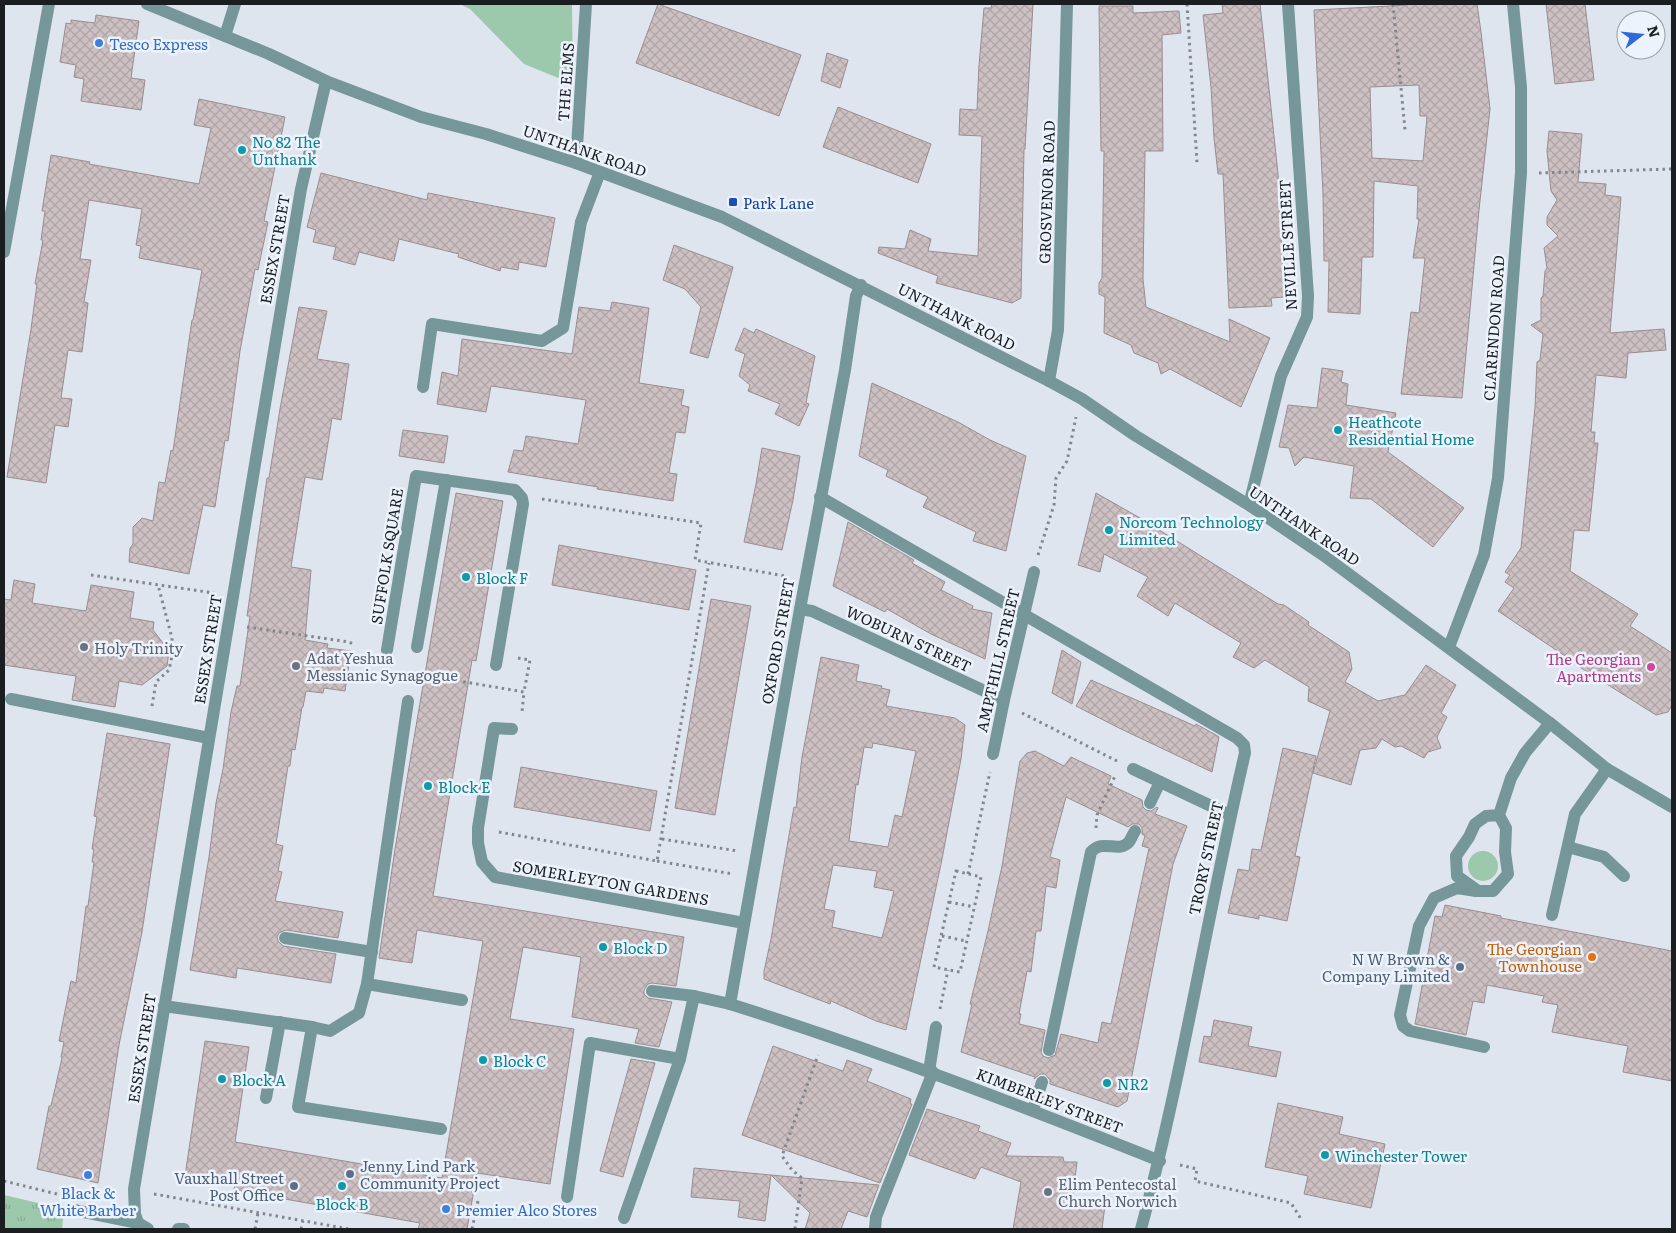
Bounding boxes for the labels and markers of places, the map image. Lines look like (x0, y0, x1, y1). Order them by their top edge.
place label: Tesco Express (109, 32, 208, 55)
marker: Tesco Express (93, 37, 105, 49)
place label: No 82 The Unthank (252, 130, 321, 170)
marker: No 82 The Unthank (236, 144, 248, 156)
place label: Park Lane (743, 191, 814, 214)
marker: Park Lane (727, 196, 739, 208)
place label: Heathcote Residential Home (1348, 410, 1475, 450)
marker: Heathcote Residential Home (1332, 424, 1344, 436)
place label: Norcom Technology Limited (1119, 510, 1264, 550)
marker: Norcom Technology Limited (1103, 524, 1115, 536)
place label: Block F (476, 566, 528, 589)
marker: Block F (460, 571, 472, 583)
place label: Holy Trinity (94, 636, 183, 659)
marker: Holy Trinity (78, 641, 90, 653)
place label: Adat Yeshua Messianic Synagogue (306, 646, 458, 686)
place label: The Georgian Apartments (1546, 647, 1641, 687)
marker: Adat Yeshua Messianic Synagogue (290, 660, 302, 672)
marker: The Georgian Apartments (1645, 661, 1657, 673)
place label: Block E (438, 775, 491, 798)
marker: Block E (422, 780, 434, 792)
place label: Block D (613, 936, 668, 959)
place label: The Georgian Townhouse (1487, 937, 1582, 977)
marker: Block D (597, 941, 609, 953)
place label: N W Brown & Company Limited (1322, 947, 1450, 987)
marker: The Georgian Townhouse (1586, 951, 1598, 963)
marker: N W Brown & Company Limited (1454, 961, 1466, 973)
place label: Block C (493, 1049, 547, 1072)
marker: Block C (477, 1054, 489, 1066)
place label: Block A (232, 1068, 286, 1091)
place label: NR2 (1117, 1072, 1148, 1095)
marker: Block A (216, 1073, 228, 1085)
marker: NR2 (1101, 1077, 1113, 1089)
place label: Winchester Tower (1335, 1144, 1467, 1167)
marker: Winchester Tower (1319, 1149, 1331, 1161)
place label: Jenny Lind Park Community Project (360, 1154, 500, 1194)
place label: Vauxhall Street Post Office (174, 1166, 284, 1206)
marker: Jenny Lind Park Community Project (344, 1168, 356, 1180)
marker: Black & White Barber (82, 1169, 94, 1181)
place label: Elim Pentecostal Church Norwich (1058, 1172, 1177, 1212)
marker: Vauxhall Street Post Office (288, 1180, 300, 1192)
marker: Block B (336, 1180, 348, 1192)
place label: Black & White Barber (40, 1181, 136, 1221)
marker: Elim Pentecostal Church Norwich (1042, 1186, 1054, 1198)
place label: Block B (316, 1192, 369, 1215)
place label: Premier Alco Stores (456, 1198, 597, 1221)
marker: Premier Alco Stores (440, 1203, 452, 1215)

